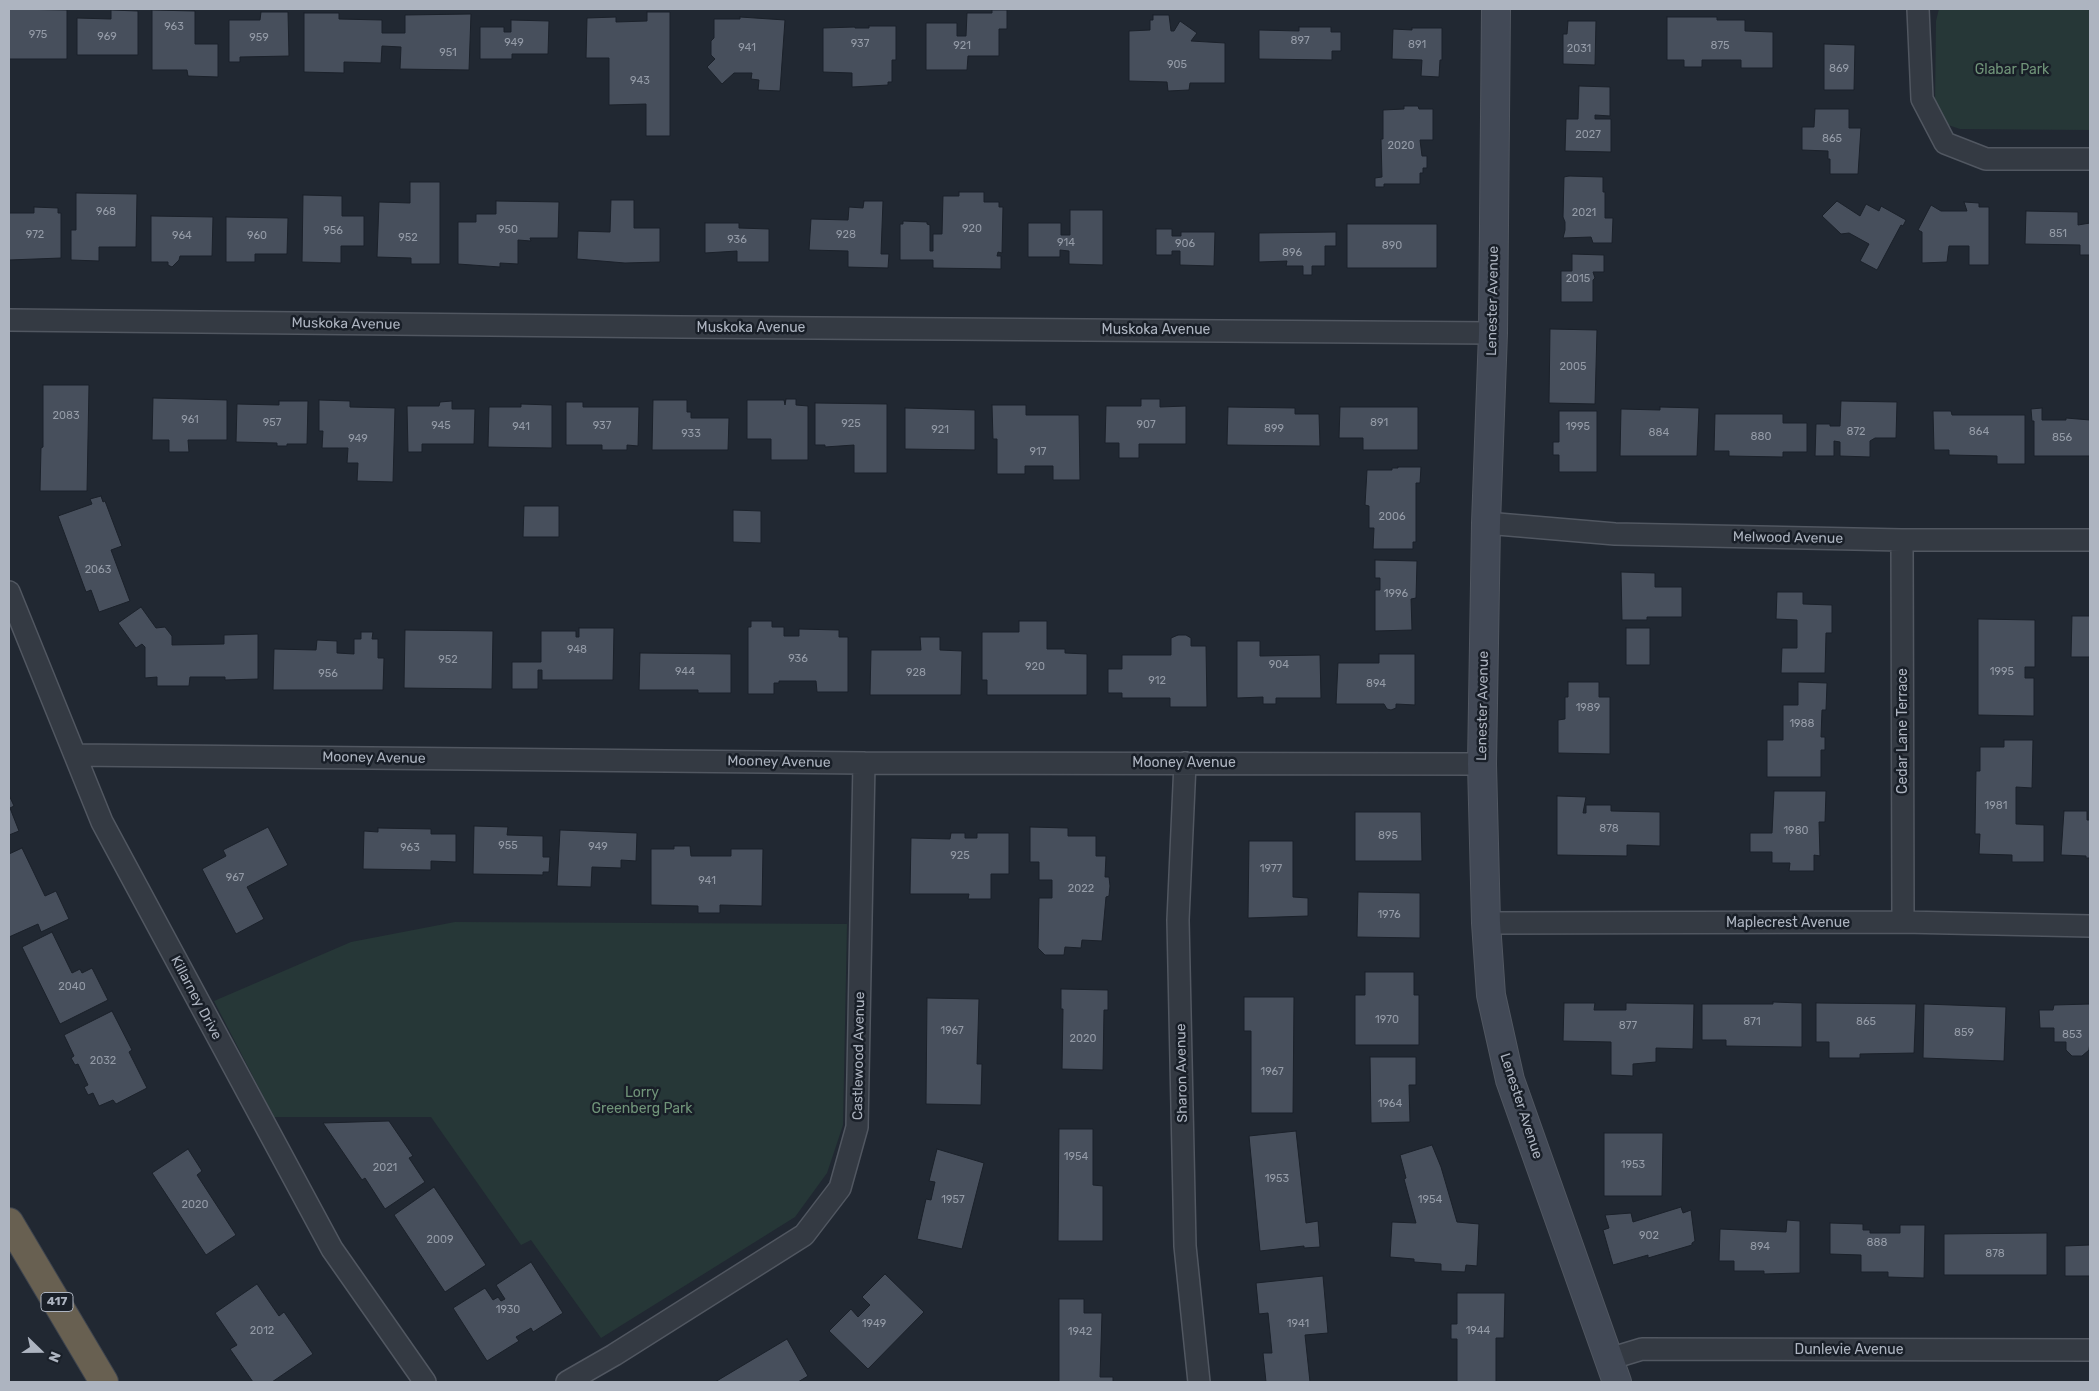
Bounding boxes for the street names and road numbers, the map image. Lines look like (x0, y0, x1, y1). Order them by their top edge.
street label: Lenester Avenue (1484, 246, 1502, 356)
street label: Muskoka Avenue (291, 315, 401, 333)
street label: Muskoka Avenue (697, 320, 805, 336)
street label: Muskoka Avenue (1102, 322, 1210, 338)
street label: Melwood Avenue (1733, 529, 1843, 547)
street label: Lenester Avenue (1474, 651, 1492, 761)
street label: Cedar Lane Terrace (1895, 668, 1911, 794)
street label: Mooney Avenue (322, 749, 426, 767)
street label: Mooney Avenue (727, 753, 831, 771)
street label: Mooney Avenue (1132, 755, 1236, 771)
street label: Maplecrest Avenue (1726, 915, 1850, 931)
street label: Killarney Drive (167, 953, 225, 1043)
street label: Castlewood Avenue (849, 992, 869, 1120)
street label: Sharon Avenue (1173, 1023, 1191, 1123)
street label: Lenester Avenue (1496, 1051, 1546, 1161)
road number: 417 (41, 1292, 73, 1311)
street label: Dunlevie Avenue (1795, 1342, 1903, 1358)

